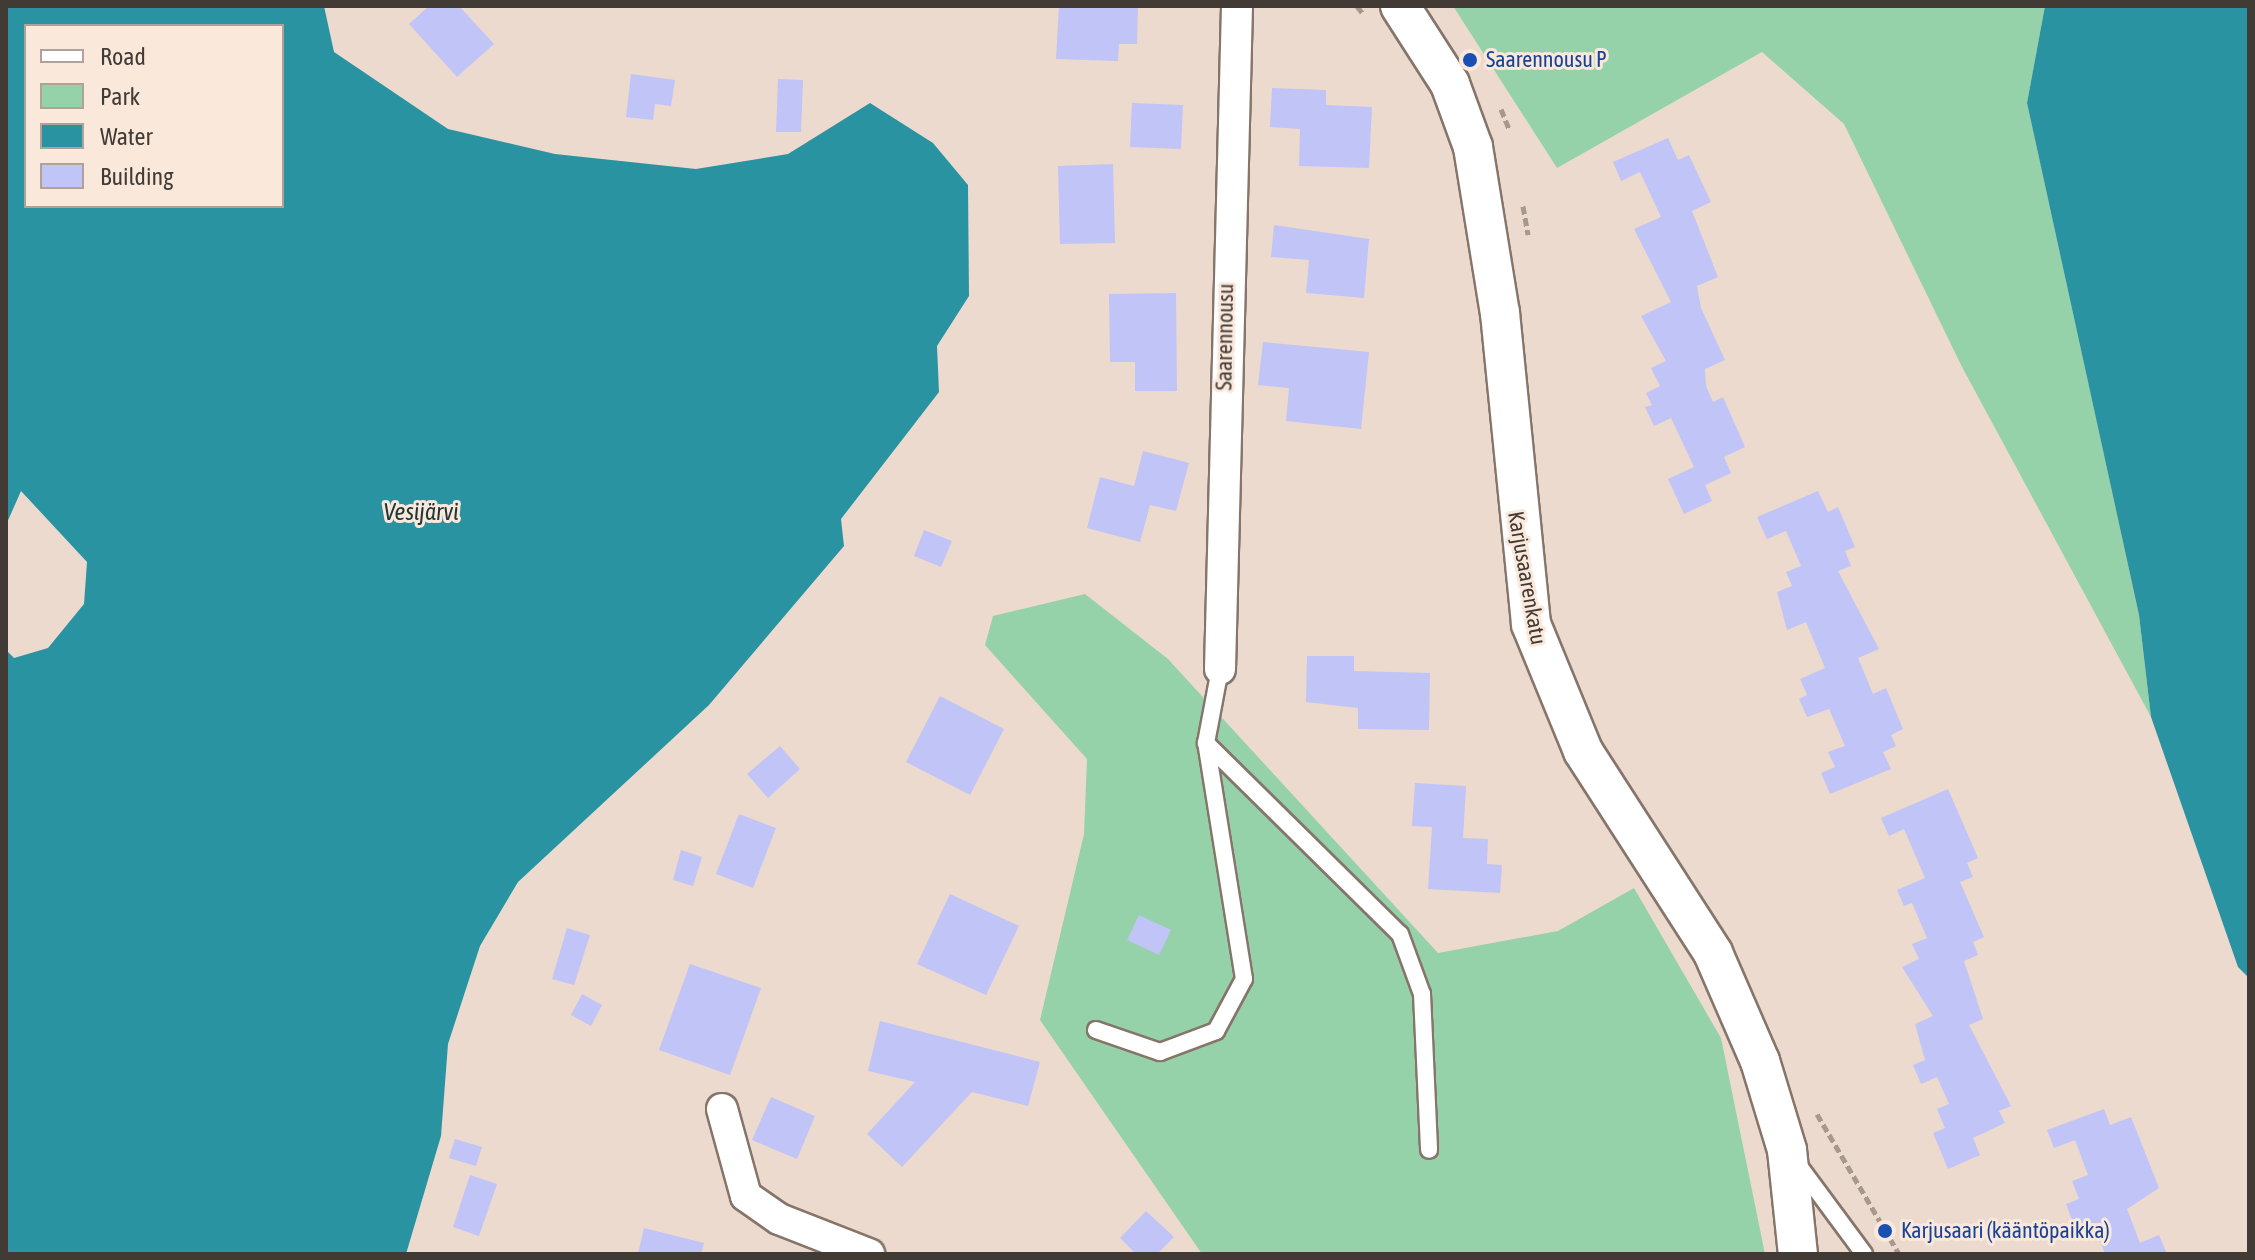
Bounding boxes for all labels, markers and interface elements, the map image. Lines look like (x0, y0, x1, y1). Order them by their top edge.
legend (24, 24, 284, 208)
text: Road (100, 43, 146, 70)
place label: Saarennousu P (1486, 47, 1607, 73)
marker: Saarennousu P (1461, 51, 1479, 69)
text: Park (100, 83, 140, 110)
text: Water (100, 123, 153, 150)
text: Building (100, 163, 173, 190)
street label: Saarennousu (1211, 283, 1239, 391)
water label: Vesijärvi (383, 498, 459, 526)
street label: Karjusaarenkatu (1502, 509, 1552, 647)
place label: Karjusaari (kääntöpaikka) (1901, 1218, 2110, 1244)
marker: Karjusaari (kääntöpaikka) (1876, 1222, 1894, 1240)

